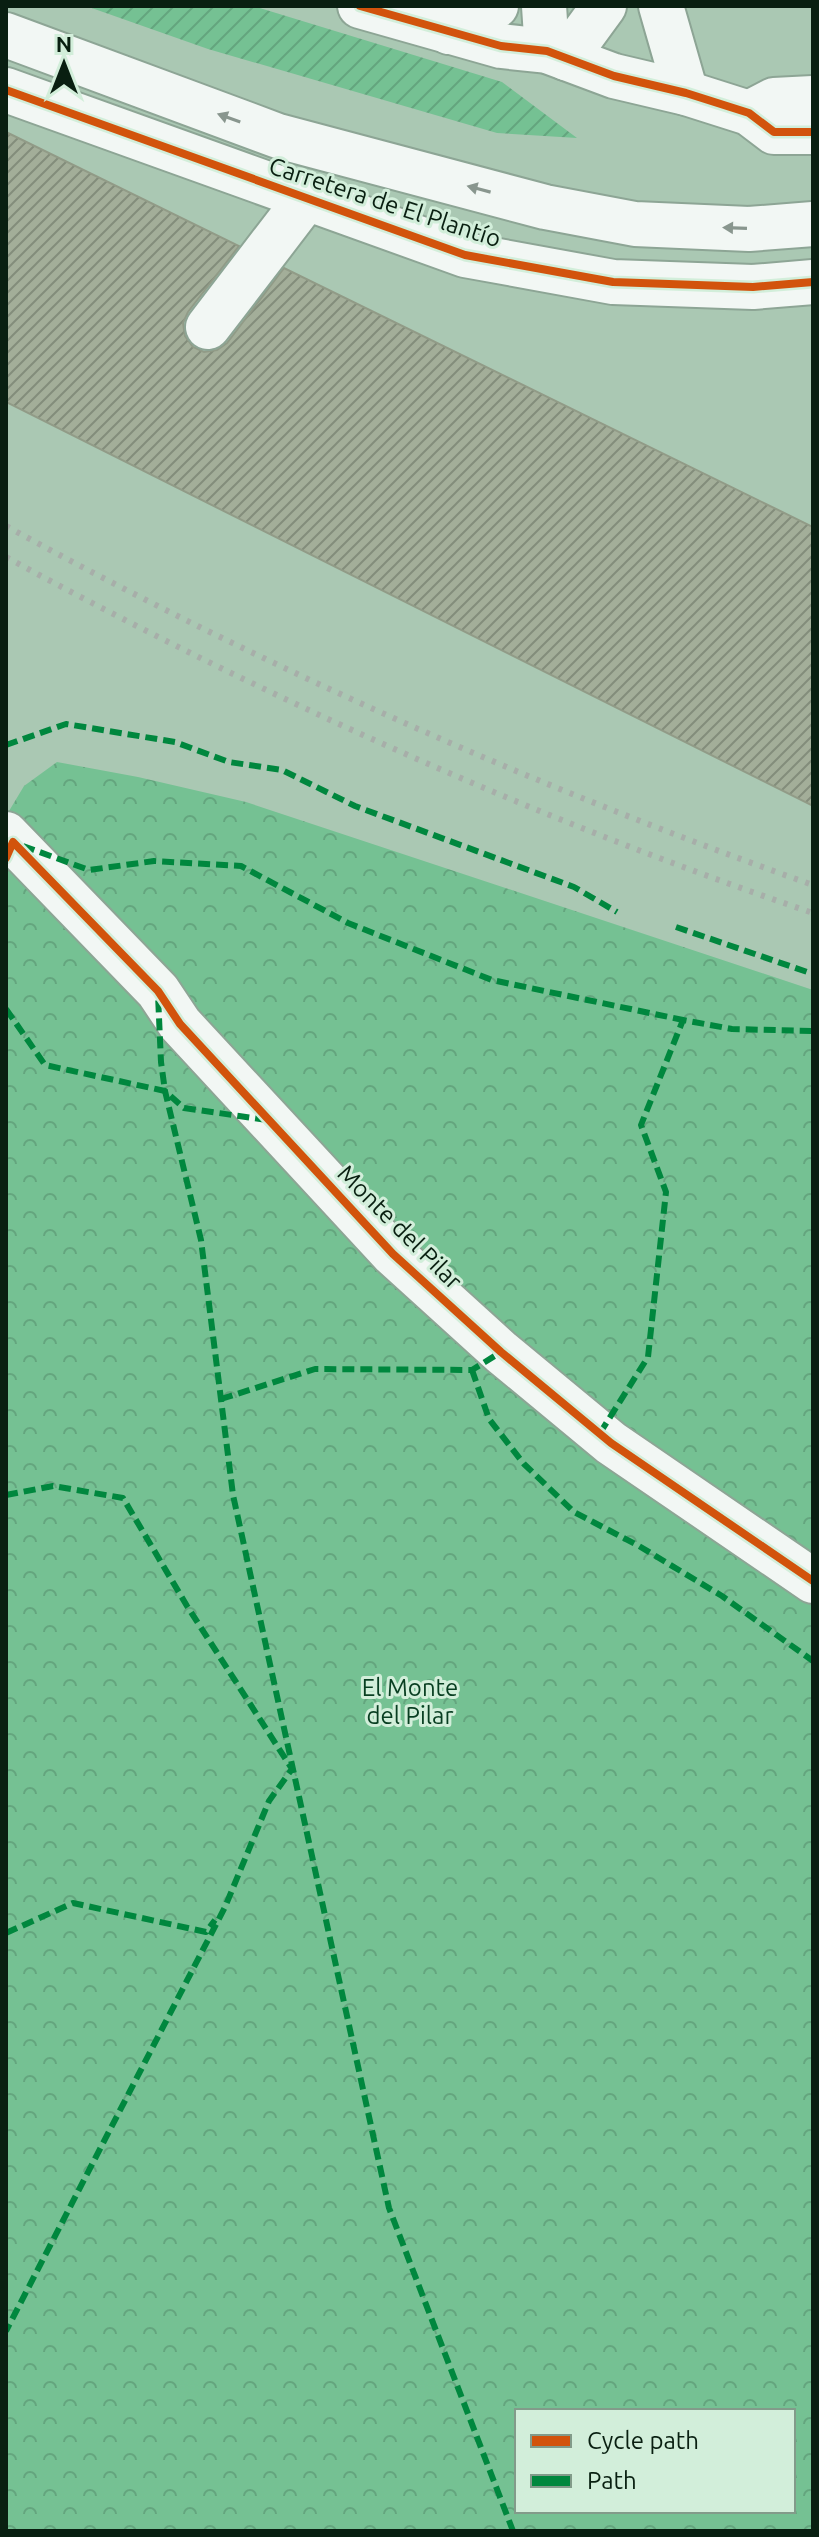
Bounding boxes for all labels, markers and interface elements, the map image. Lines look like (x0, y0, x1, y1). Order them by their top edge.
north arrow (24, 24, 104, 104)
text: N (56, 31, 72, 56)
one-way arrow (217, 111, 241, 124)
street label: Carretera de El Plantío (266, 152, 504, 252)
one-way arrow (467, 183, 492, 195)
one-way arrow (722, 222, 747, 235)
street label: Monte del Pilar (333, 1160, 467, 1294)
park label: El Monte del Pilar (362, 1674, 458, 1729)
legend (515, 2409, 795, 2513)
text: Cycle path (587, 2427, 699, 2454)
text: Path (587, 2467, 637, 2494)

